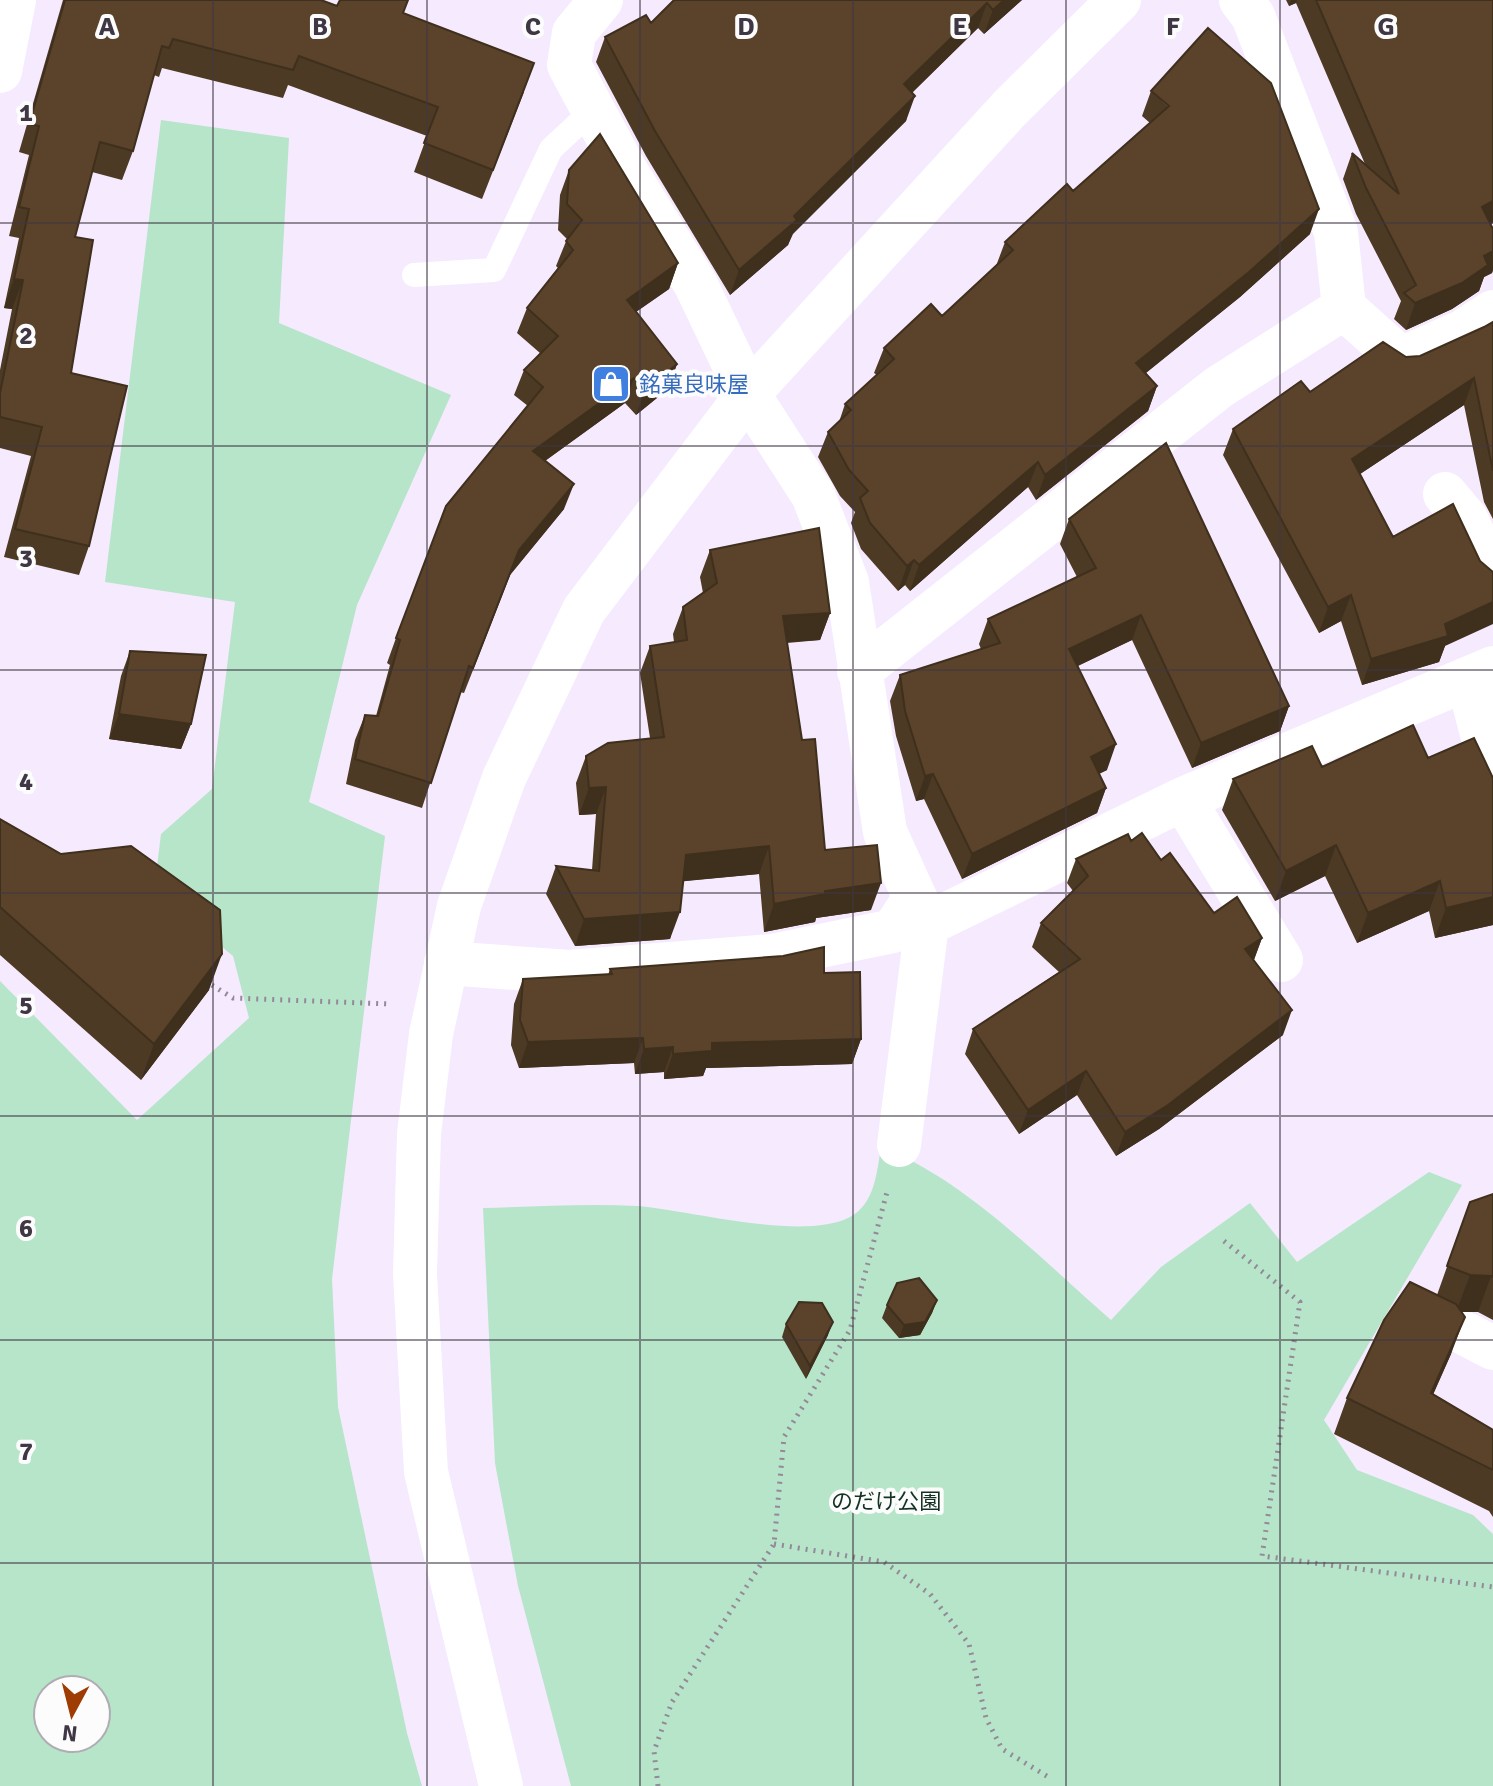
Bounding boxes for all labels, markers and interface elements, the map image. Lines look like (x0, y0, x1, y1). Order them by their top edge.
text: A (99, 11, 116, 43)
text: B (312, 11, 328, 43)
text: C (525, 11, 541, 43)
text: D (737, 11, 755, 43)
text: E (953, 11, 967, 43)
text: F (1166, 11, 1180, 43)
text: G (1377, 11, 1395, 43)
text: 1 (19, 97, 33, 129)
text: 2 (19, 320, 33, 352)
shop icon: 銘菓良味屋 (590, 363, 632, 405)
place label: 銘菓良味屋 (639, 371, 749, 398)
text: 3 (19, 543, 33, 575)
text: 4 (19, 766, 33, 798)
text: 5 (19, 990, 33, 1022)
text: 6 (19, 1213, 33, 1245)
text: 7 (19, 1436, 33, 1468)
park label: のだけ公園 (831, 1488, 941, 1515)
north arrow (32, 1674, 112, 1754)
text: N (60, 1719, 79, 1748)

